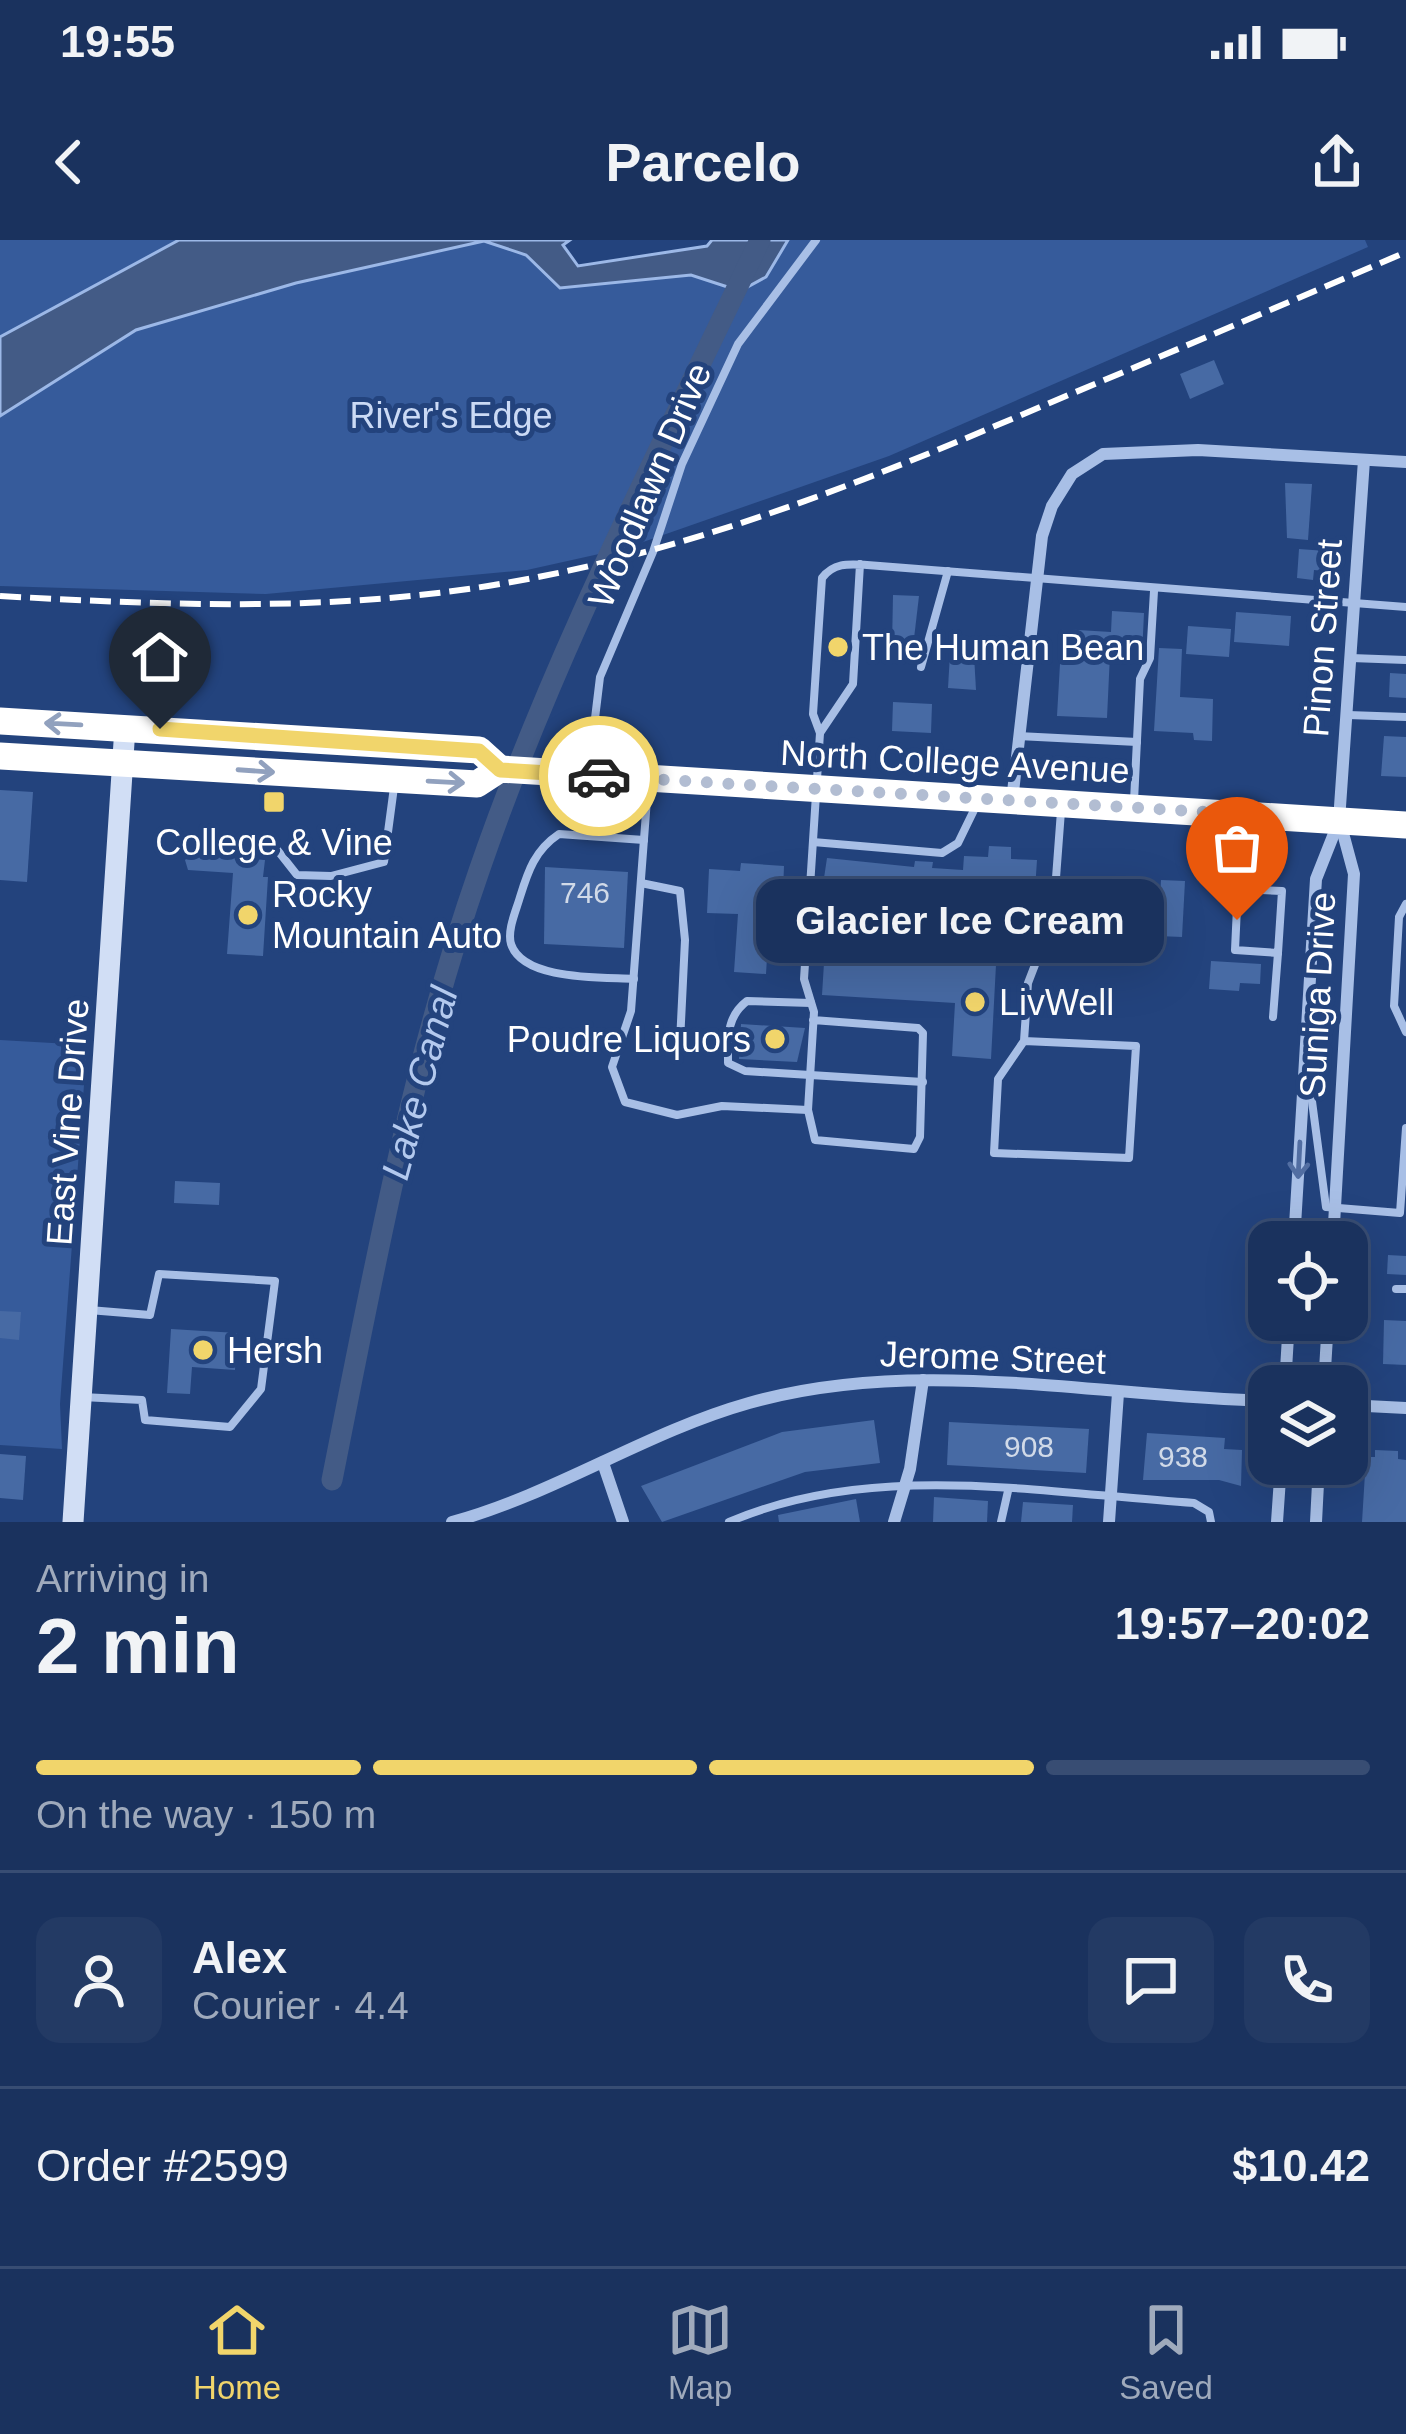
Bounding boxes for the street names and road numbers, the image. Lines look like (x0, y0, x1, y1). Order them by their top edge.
street label: Woodlawn Drive (580, 357, 719, 614)
street label: Pinon Street (1295, 538, 1350, 738)
street label: North College Avenue (779, 732, 1131, 791)
street label: Suniga Drive (1292, 891, 1343, 1099)
street label: East Vine Drive (38, 997, 97, 1247)
street label: Jerome Street (879, 1333, 1107, 1382)

